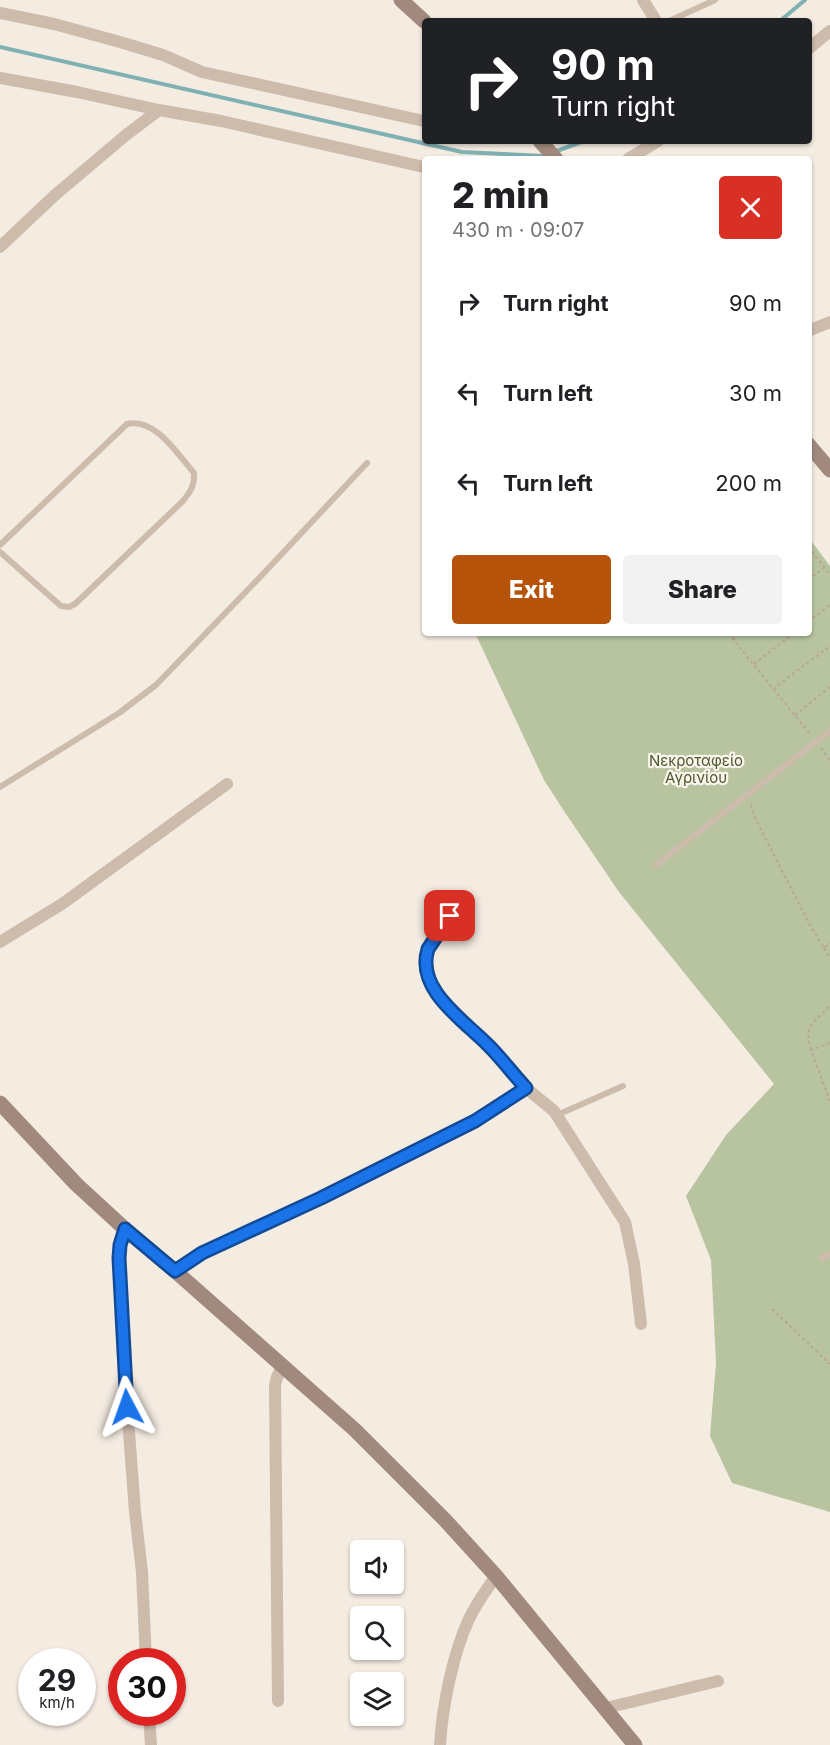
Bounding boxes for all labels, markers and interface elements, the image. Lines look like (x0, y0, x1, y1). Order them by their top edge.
text: 90 m (551, 39, 655, 90)
icon: right (452, 42, 530, 120)
text: Turn right (551, 90, 675, 123)
text: 2 min (452, 173, 549, 217)
button: close (719, 176, 782, 239)
text: 430 m · 09:07 (452, 218, 584, 242)
icon: right (452, 287, 485, 320)
text: Turn right (503, 290, 609, 316)
text: 90 m (729, 290, 782, 316)
icon: left (452, 377, 485, 410)
text: Turn left (503, 380, 593, 406)
text: 30 m (729, 380, 782, 406)
icon: left (452, 467, 485, 500)
text: Turn left (503, 470, 593, 496)
text: 200 m (715, 470, 782, 496)
button: Exit (452, 555, 611, 624)
button: Share (623, 555, 782, 624)
park label: Νεκροταφείο Αγρινίου (649, 751, 743, 787)
pin (424, 890, 475, 941)
icon: arrive (433, 899, 466, 932)
position arrow (95, 1375, 159, 1439)
map controls (350, 1540, 404, 1726)
button: sound (350, 1540, 404, 1594)
button: search (350, 1606, 404, 1660)
speed limit sign: 30 (108, 1648, 186, 1726)
text: 29 (38, 1662, 76, 1698)
button: layers (350, 1672, 404, 1726)
text: km/h (39, 1693, 75, 1712)

